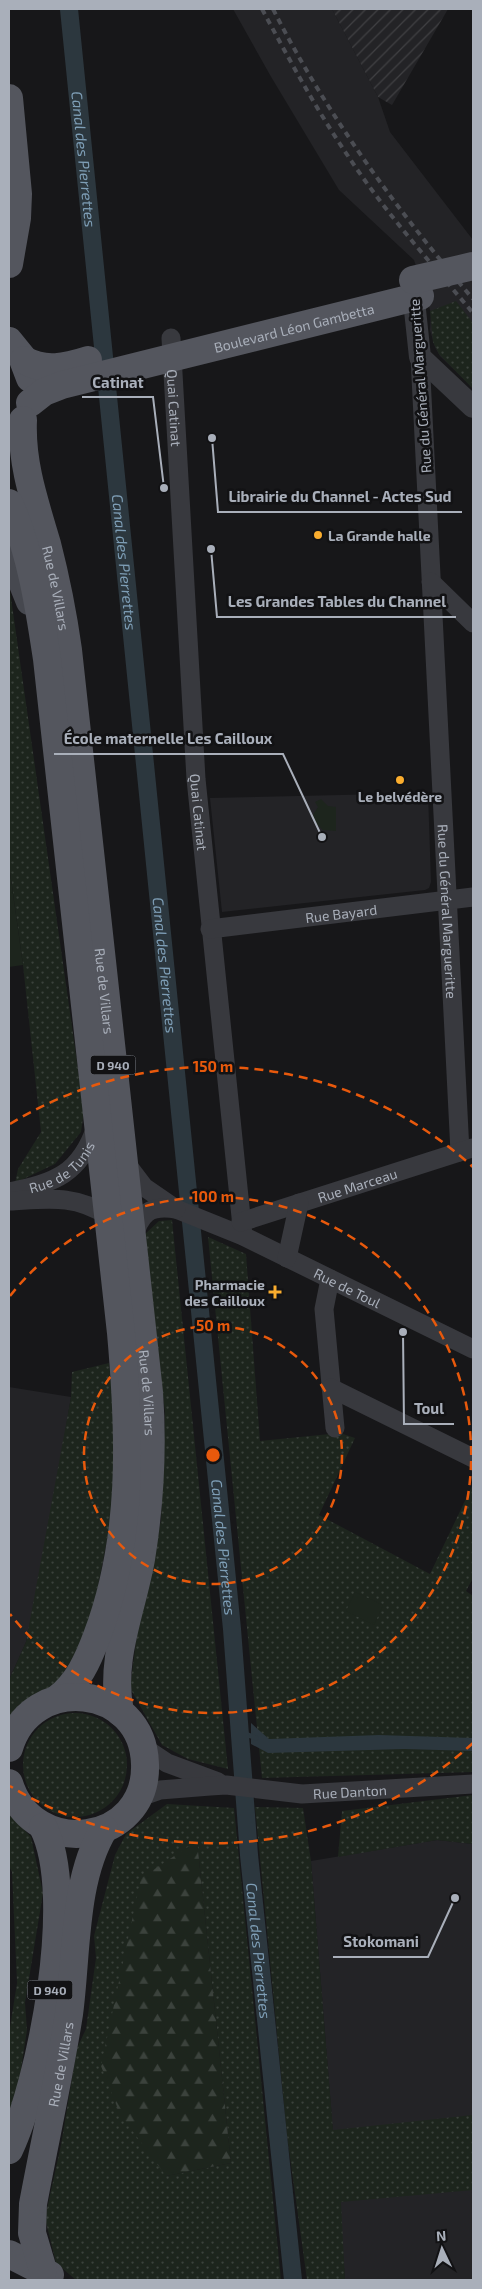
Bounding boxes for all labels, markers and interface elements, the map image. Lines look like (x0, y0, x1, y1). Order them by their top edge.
water label: Canal des Pierrettes (68, 90, 100, 229)
street label: Rue du Général Margueritte (405, 298, 435, 474)
street label: Boulevard Léon Gambetta (212, 299, 376, 355)
callout: Catinat (82, 367, 153, 397)
street label: Quai Catinat (164, 369, 186, 447)
text: Catinat (92, 373, 144, 391)
callout: Librairie du Channel - Actes Sud (218, 482, 462, 512)
text: Librairie du Channel - Actes Sud (228, 487, 452, 505)
water label: Canal des Pierrettes (109, 493, 141, 632)
place label: La Grande halle (328, 527, 431, 544)
marker: La Grande halle (312, 529, 324, 541)
street label: Rue de Villars (39, 544, 73, 632)
callout: Les Grandes Tables du Channel (217, 587, 456, 617)
text: Les Grandes Tables du Channel (228, 592, 446, 610)
callout: École maternelle Les Cailloux (54, 724, 283, 754)
text: École maternelle Les Cailloux (64, 728, 273, 747)
street label: Quai Catinat (187, 773, 212, 851)
marker: Le belvédère (394, 774, 406, 786)
place label: Le belvédère (358, 788, 442, 805)
street label: Rue du Général Margueritte (435, 824, 461, 999)
water label: Canal des Pierrettes (149, 896, 181, 1035)
street label: Rue Bayard (304, 900, 378, 926)
street label: Rue de Villars (92, 947, 118, 1035)
road number: D 940 (90, 1056, 136, 1074)
text: 150 m (193, 1057, 233, 1075)
street label: Rue de Tunis (27, 1138, 97, 1196)
street label: Rue Marceau (315, 1164, 399, 1205)
text: 100 m (192, 1187, 234, 1205)
street label: Rue de Toul (311, 1264, 385, 1311)
place label: Pharmacie des Cailloux (185, 1276, 265, 1309)
marker: Pharmacie des Cailloux (269, 1286, 281, 1298)
text: 50 m (196, 1316, 230, 1334)
street label: Rue de Villars (136, 1349, 159, 1436)
callout: Toul (404, 1394, 454, 1424)
text: Toul (414, 1399, 444, 1417)
centre of rings (204, 1446, 222, 1464)
water label: Canal des Pierrettes (208, 1478, 240, 1617)
street label: Rue Danton (312, 1781, 387, 1802)
water label: Canal des Pierrettes (243, 1882, 275, 2020)
callout: Stokomani (333, 1927, 428, 1957)
text: Stokomani (343, 1932, 419, 1950)
road number: D 940 (28, 1980, 72, 2000)
street label: Rue de Villars (44, 2020, 76, 2108)
north arrow (417, 2224, 467, 2274)
text: N (435, 2227, 447, 2244)

